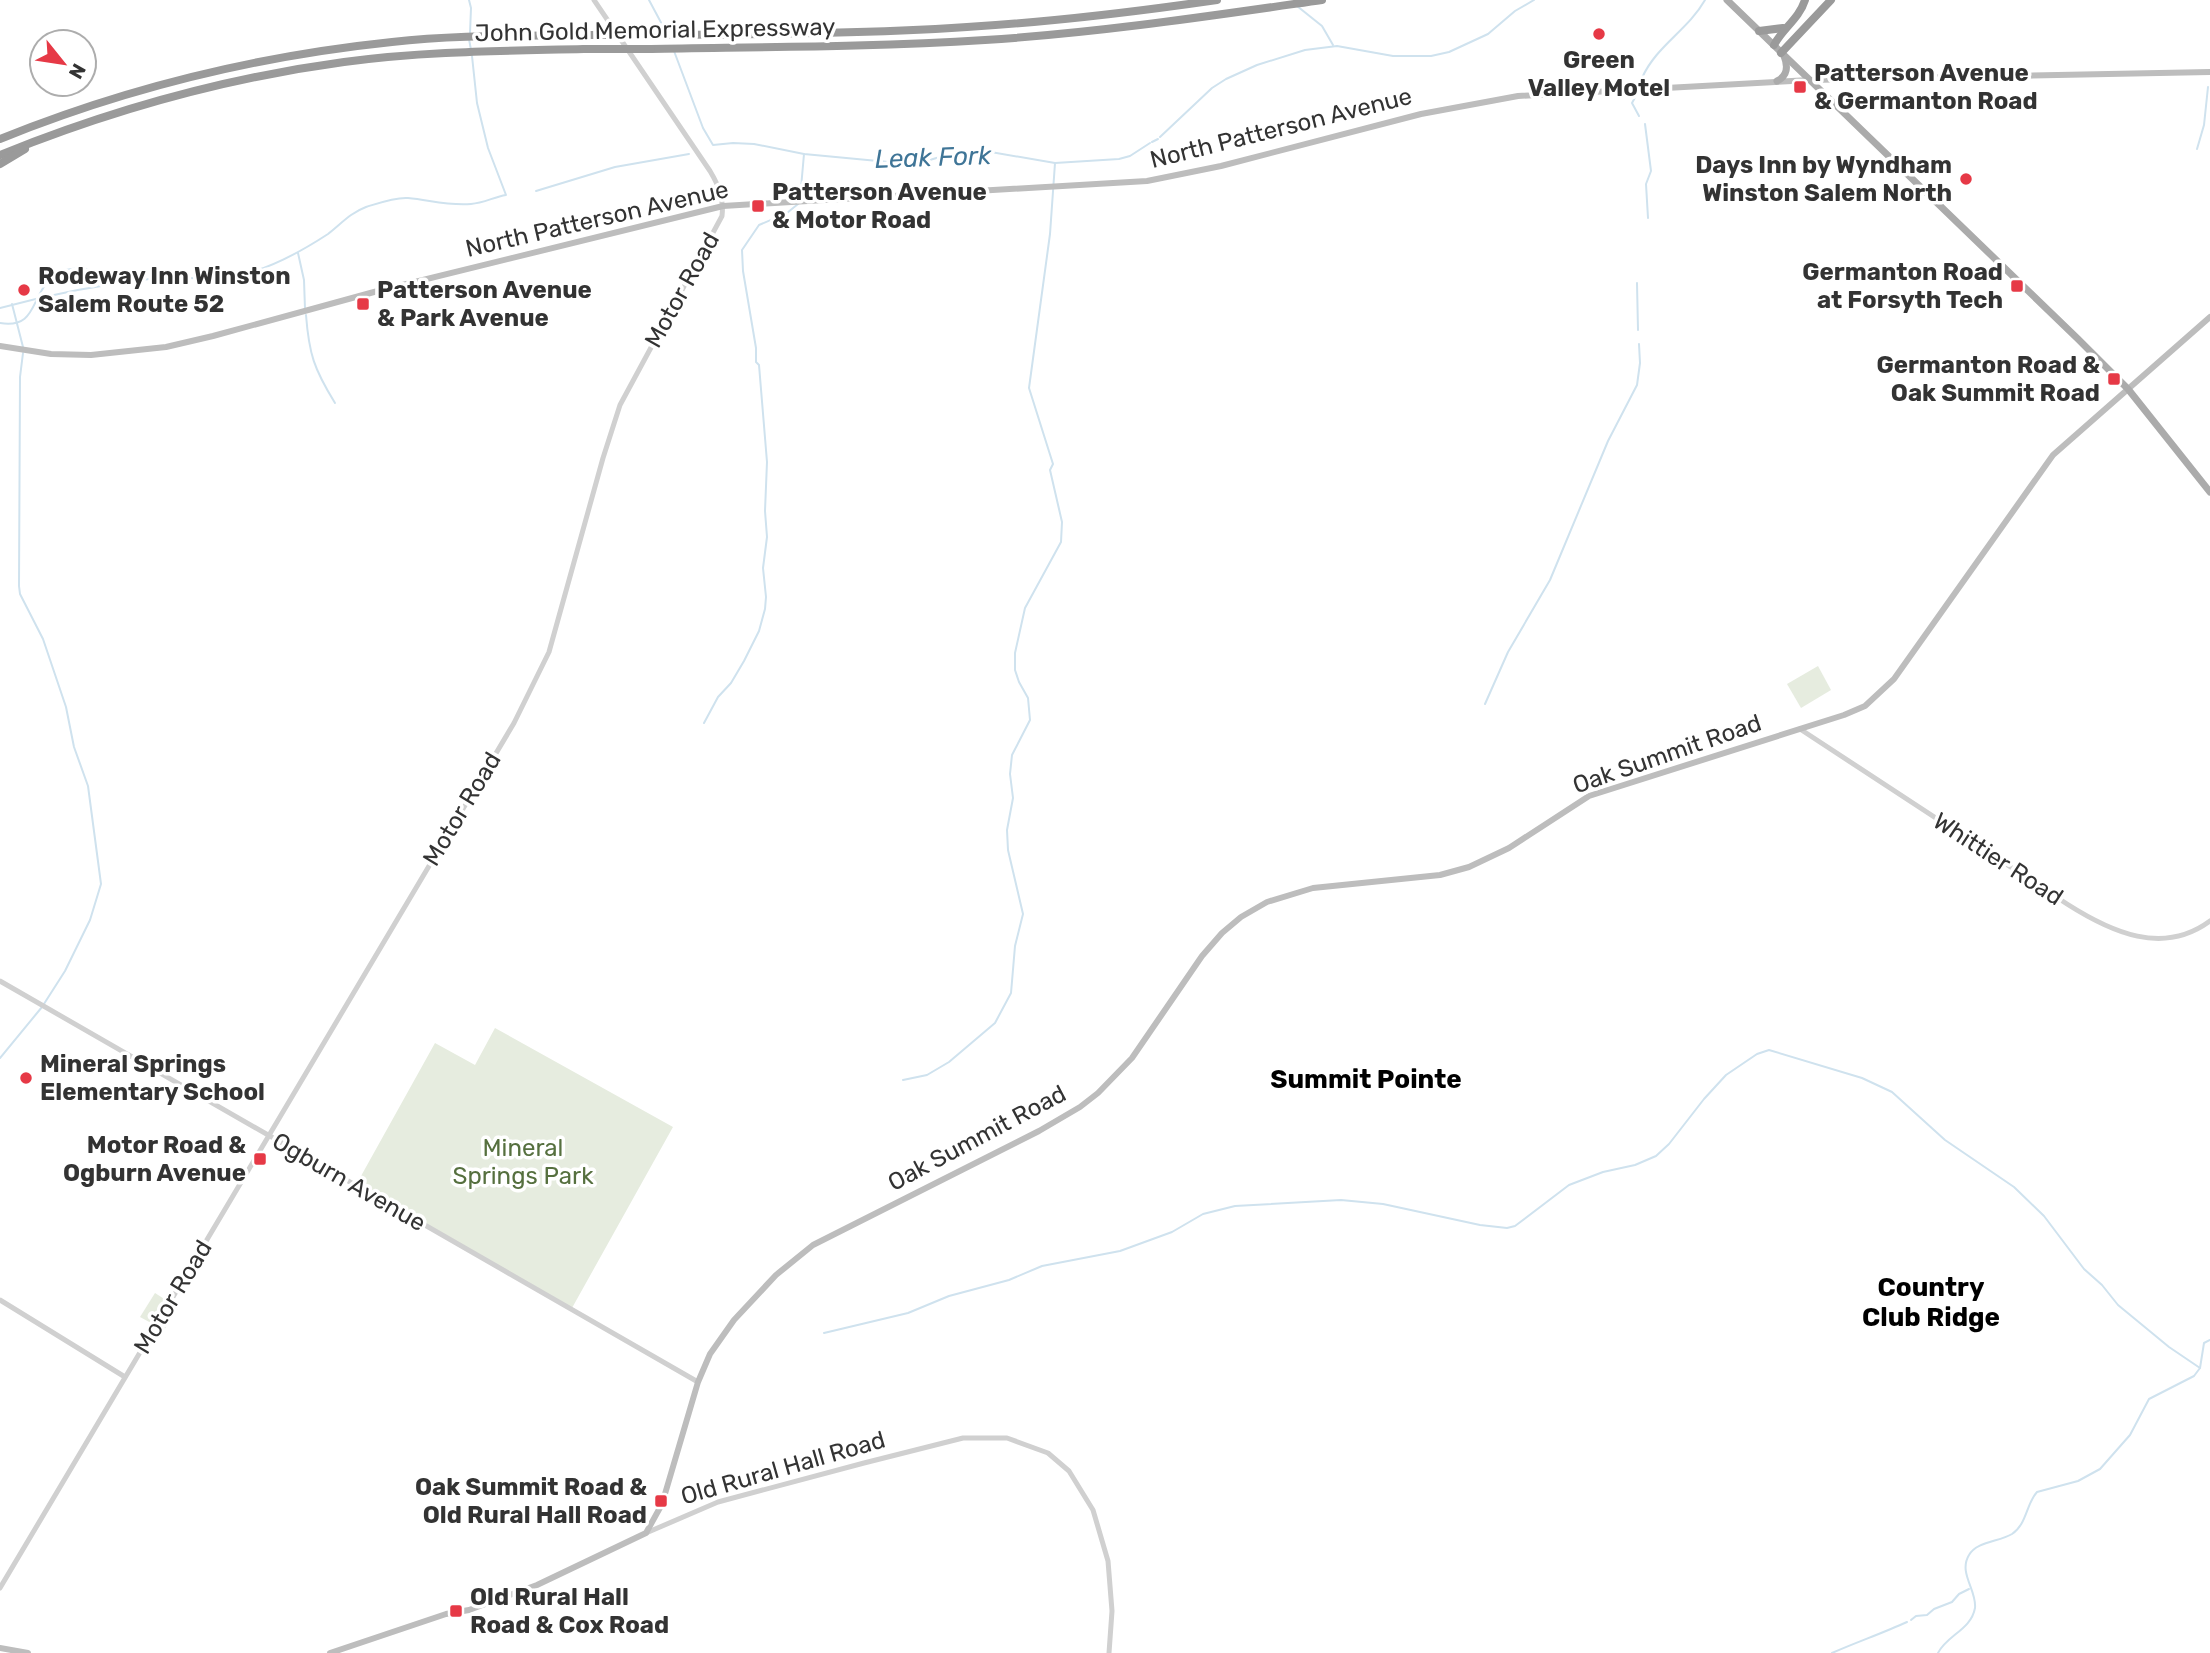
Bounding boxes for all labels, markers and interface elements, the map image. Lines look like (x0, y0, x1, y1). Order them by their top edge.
street label: John Gold Memorial Expressway (474, 13, 836, 47)
marker: Green Valley Motel (1591, 26, 1607, 42)
north arrow (28, 28, 98, 98)
place label: Green Valley Motel (1528, 46, 1670, 102)
place label: Patterson Avenue & Germanton Road (1814, 59, 2038, 115)
text: N (64, 60, 91, 83)
marker: Patterson Avenue & Germanton Road (1792, 79, 1808, 95)
street label: North Patterson Avenue (1147, 82, 1415, 174)
water label: Leak Fork (874, 140, 992, 175)
place label: Days Inn by Wyndham Winston Salem North (1695, 151, 1952, 207)
marker: Days Inn by Wyndham Winston Salem North (1958, 171, 1974, 187)
street label: North Patterson Avenue (463, 175, 731, 263)
place label: Patterson Avenue & Motor Road (772, 178, 987, 234)
marker: Patterson Avenue & Motor Road (750, 198, 766, 214)
street label: Motor Road (639, 228, 725, 352)
place label: Germanton Road at Forsyth Tech (1802, 258, 2003, 314)
place label: Rodeway Inn Winston Salem Route 52 (38, 262, 291, 318)
place label: Patterson Avenue & Park Avenue (377, 276, 592, 332)
marker: Germanton Road at Forsyth Tech (2009, 278, 2025, 294)
marker: Rodeway Inn Winston Salem Route 52 (16, 282, 32, 298)
marker: Patterson Avenue & Park Avenue (355, 296, 371, 312)
place label: Germanton Road & Oak Summit Road (1876, 351, 2100, 407)
marker: Germanton Road & Oak Summit Road (2106, 371, 2122, 387)
street label: Oak Summit Road (1569, 709, 1765, 799)
street label: Motor Road (417, 747, 507, 871)
street label: Whittier Road (1928, 807, 2068, 911)
place label: Mineral Springs Elementary School (40, 1050, 265, 1106)
district label: Summit Pointe (1270, 1064, 1462, 1095)
marker: Mineral Springs Elementary School (18, 1070, 34, 1086)
street label: Oak Summit Road (883, 1079, 1071, 1197)
street label: Ogburn Avenue (267, 1127, 431, 1237)
place label: Motor Road & Ogburn Avenue (63, 1131, 246, 1187)
park label: Mineral Springs Park (452, 1134, 594, 1190)
marker: Motor Road & Ogburn Avenue (252, 1151, 268, 1167)
street label: Motor Road (128, 1235, 218, 1359)
district label: Country Club Ridge (1862, 1272, 2000, 1333)
street label: Old Rural Hall Road (678, 1425, 888, 1511)
place label: Oak Summit Road & Old Rural Hall Road (415, 1473, 647, 1529)
marker: Oak Summit Road & Old Rural Hall Road (653, 1493, 669, 1509)
place label: Old Rural Hall Road & Cox Road (470, 1583, 669, 1639)
marker: Old Rural Hall Road & Cox Road (448, 1603, 464, 1619)

